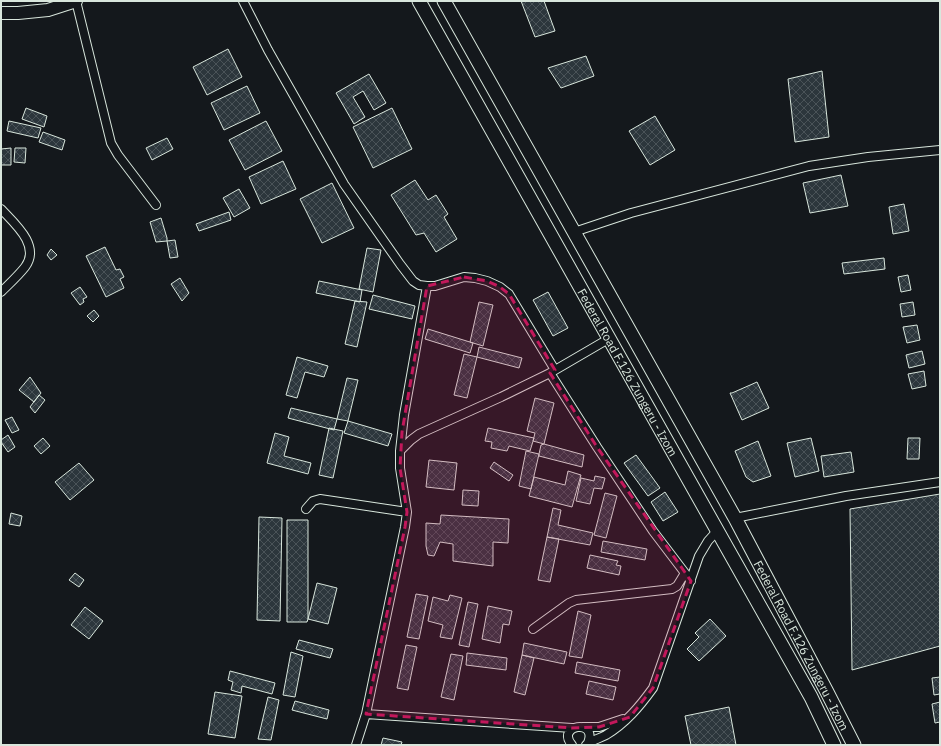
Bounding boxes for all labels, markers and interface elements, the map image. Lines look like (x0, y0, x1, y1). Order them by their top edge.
street label: Federal Road F.126 Zungeru - Izom (575, 286, 681, 459)
street label: Federal Road F.126 Zungeru - Izom (751, 558, 853, 733)

